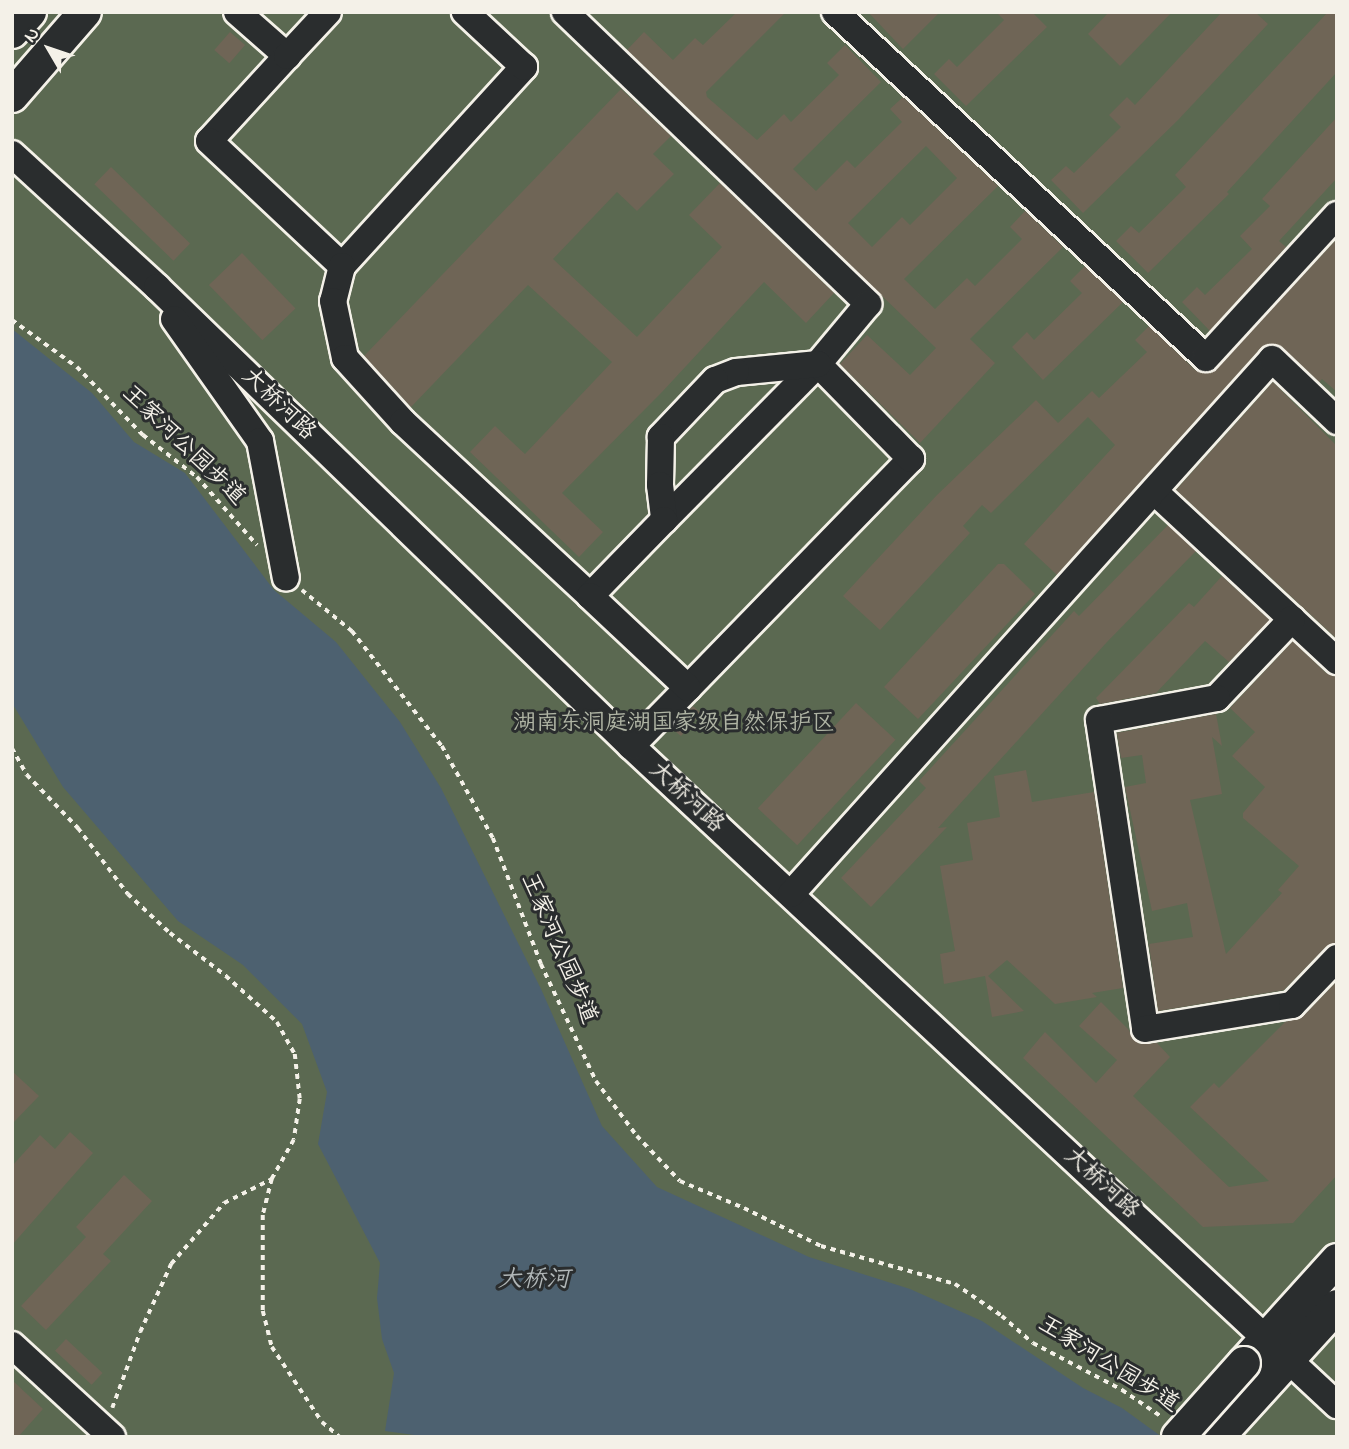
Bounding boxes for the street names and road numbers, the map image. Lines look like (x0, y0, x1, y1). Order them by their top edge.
street label: 大桥河路 (235, 363, 321, 447)
street label: 王家河公园步道 (116, 380, 250, 512)
street label: 大桥河路 (643, 757, 729, 839)
street label: 王家河公园步道 (514, 870, 602, 1028)
street label: 大桥河路 (1058, 1143, 1144, 1225)
street label: 王家河公园步道 (1032, 1311, 1184, 1419)

